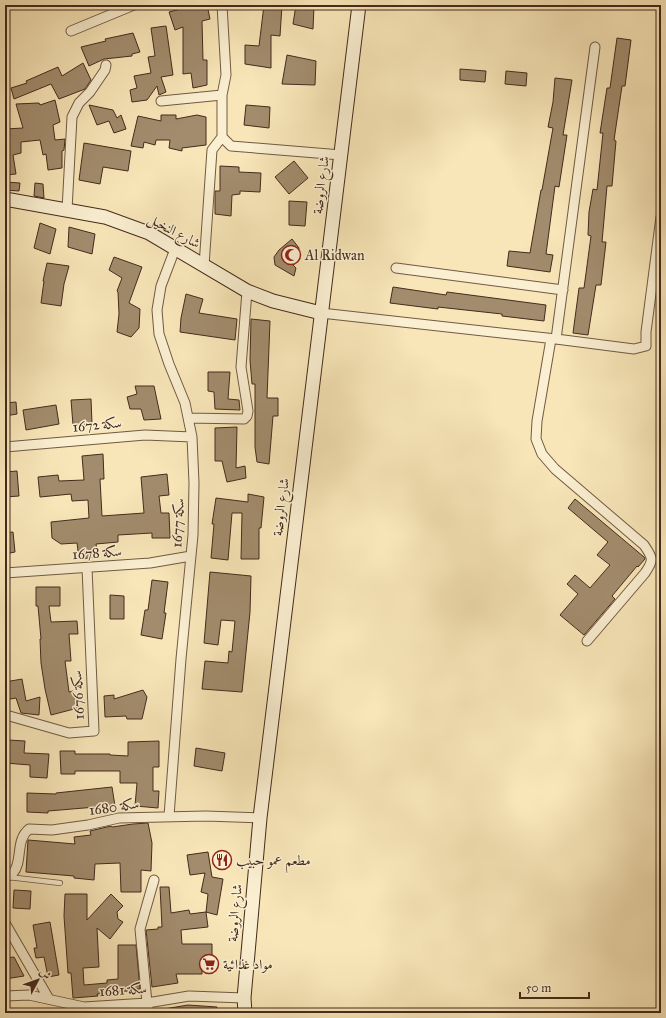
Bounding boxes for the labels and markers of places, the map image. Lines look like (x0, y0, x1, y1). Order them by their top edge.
mosque icon: Al Ridwan (280, 244, 302, 266)
place label: Al Ridwan (304, 247, 365, 264)
restaurant icon: مطعم عمو حبيب (211, 849, 233, 871)
place label: مطعم عمو حبيب (236, 852, 311, 874)
supermarket icon: مواد غذائية (198, 953, 220, 975)
place label: مواد غذائية (223, 956, 273, 973)

